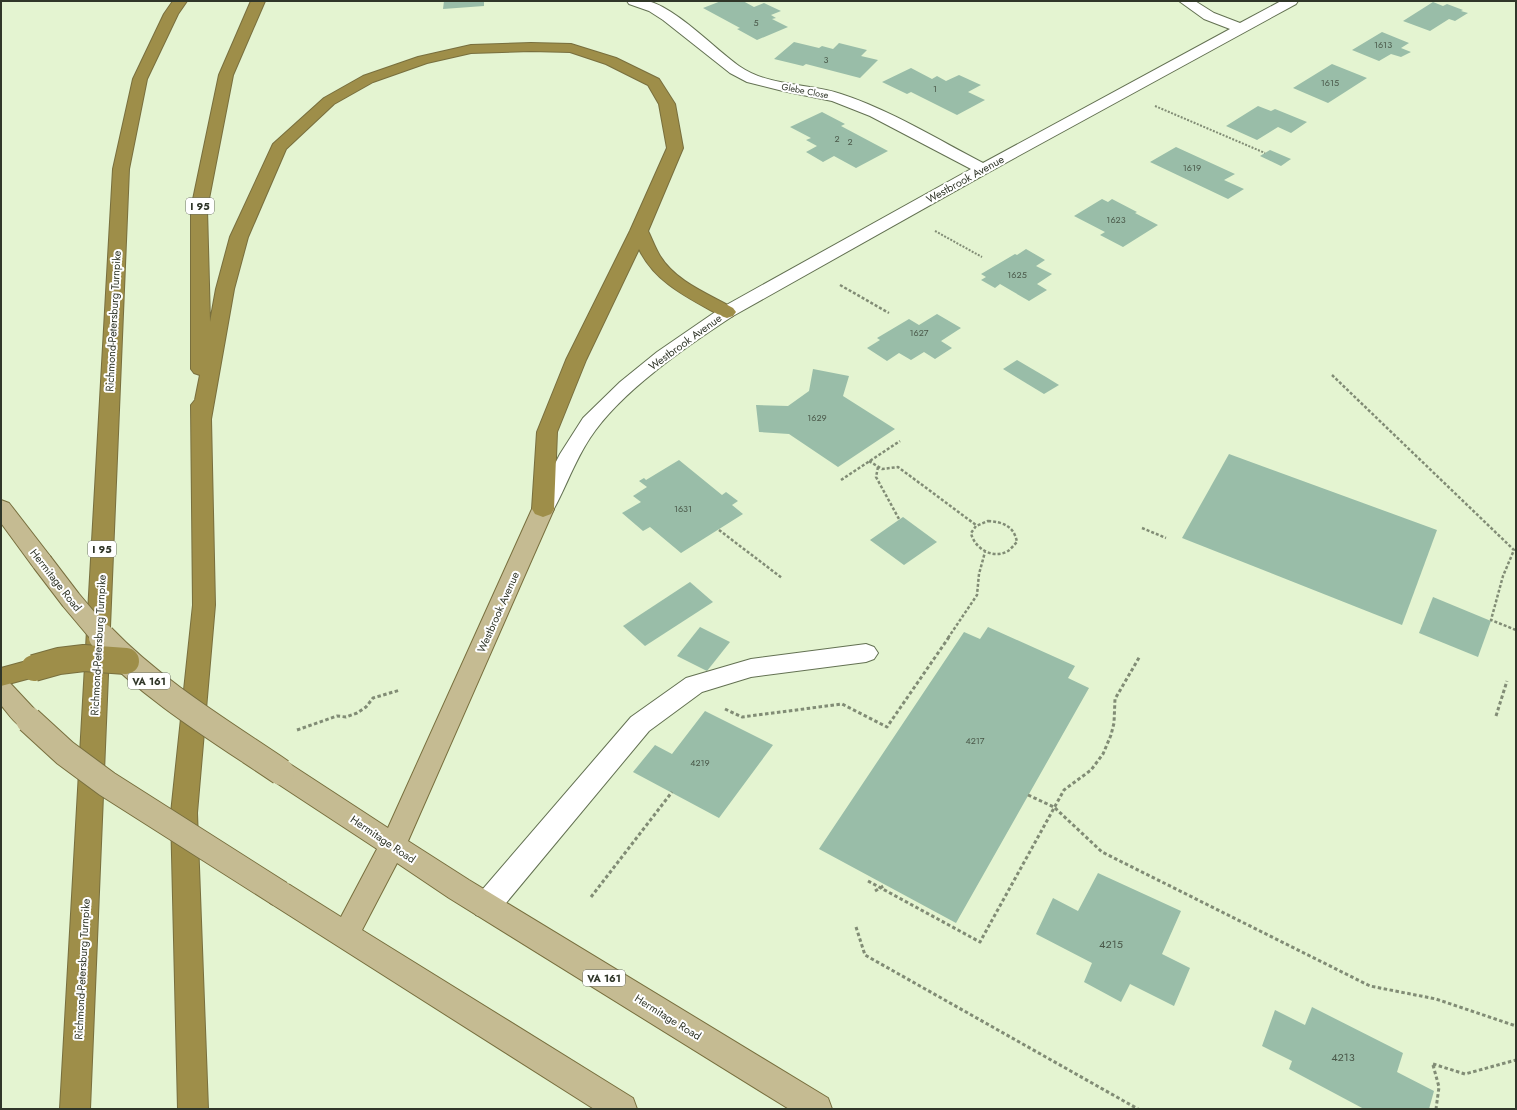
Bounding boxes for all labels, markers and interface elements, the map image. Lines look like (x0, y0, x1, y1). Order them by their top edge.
house number: 5 (753, 16, 759, 29)
house number: 1613 (1374, 38, 1392, 51)
house number: 3 (824, 53, 829, 66)
house number: 1615 (1321, 76, 1339, 89)
street label: Glebe Close (781, 80, 830, 101)
house number: 1 (933, 82, 937, 95)
house number: 2 (834, 132, 840, 145)
house number: 2 (847, 135, 853, 148)
street label: Westbrook Avenue (923, 151, 1007, 207)
house number: 1619 (1183, 161, 1201, 174)
road number: I 95 (186, 198, 214, 214)
house number: 1623 (1106, 213, 1126, 226)
street label: Richmond-Petersburg Turnpike (101, 250, 125, 392)
house number: 1625 (1007, 268, 1027, 281)
street label: Westbrook Avenue (645, 310, 725, 374)
house number: 1627 (909, 326, 929, 339)
house number: 1629 (807, 411, 827, 424)
house number: 1631 (674, 502, 692, 515)
road number: I 95 (88, 541, 116, 557)
street label: Hermitage Road (26, 545, 86, 615)
street label: Westbrook Avenue (473, 569, 523, 655)
street label: Richmond-Petersburg Turnpike (86, 574, 110, 716)
road number: VA 161 (128, 673, 170, 689)
house number: 4217 (965, 734, 985, 747)
house number: 4219 (690, 756, 710, 769)
street label: Hermitage Road (347, 811, 419, 867)
street label: Richmond-Petersburg Turnpike (70, 898, 94, 1040)
house number: 4215 (1099, 936, 1123, 952)
road number: VA 161 (583, 970, 625, 986)
street label: Hermitage Road (632, 990, 704, 1044)
house number: 4213 (1331, 1049, 1355, 1065)

